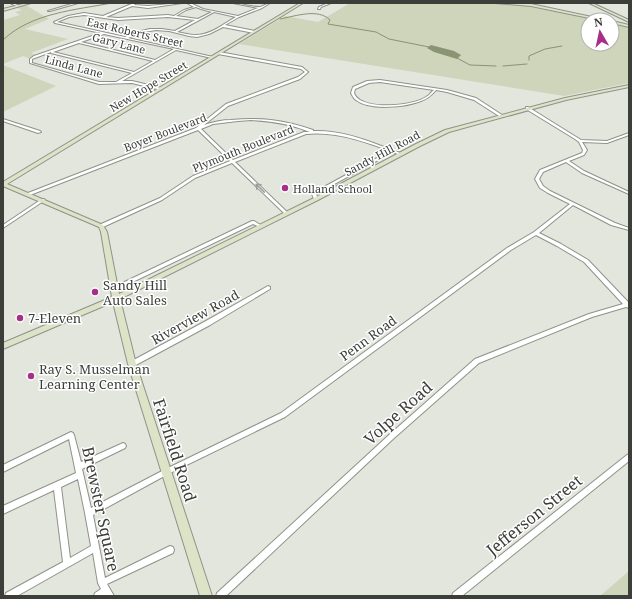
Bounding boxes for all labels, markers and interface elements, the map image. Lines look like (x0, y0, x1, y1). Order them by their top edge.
north arrow (580, 12, 620, 52)
text: N (593, 13, 604, 30)
street label: East Roberts Street (85, 14, 185, 50)
street label: Gary Lane (91, 29, 147, 57)
street label: Linda Lane (43, 51, 105, 81)
street label: New Hope Street (106, 57, 190, 115)
street label: Boyer Boulevard (121, 109, 209, 155)
street label: Plymouth Boulevard (190, 121, 296, 175)
street label: Sandy Hill Road (342, 127, 423, 179)
place label: Holland School (293, 181, 373, 196)
one-way arrow (255, 183, 265, 192)
marker: Holland School (280, 183, 290, 193)
place label: Sandy Hill Auto Sales (103, 276, 167, 309)
street label: Riverview Road (148, 285, 242, 349)
marker: Sandy Hill Auto Sales (90, 287, 100, 297)
place label: 7-Eleven (28, 309, 82, 327)
street label: Penn Road (336, 311, 400, 365)
marker: 7-Eleven (15, 313, 25, 323)
place label: Ray S. Musselman Learning Center (39, 360, 151, 393)
marker: Ray S. Musselman Learning Center (26, 371, 36, 381)
street label: Volpe Road (359, 376, 437, 450)
street label: Fairfield Road (148, 396, 202, 505)
street label: Brewster Square (77, 444, 125, 574)
street label: Jefferson Street (481, 469, 587, 561)

